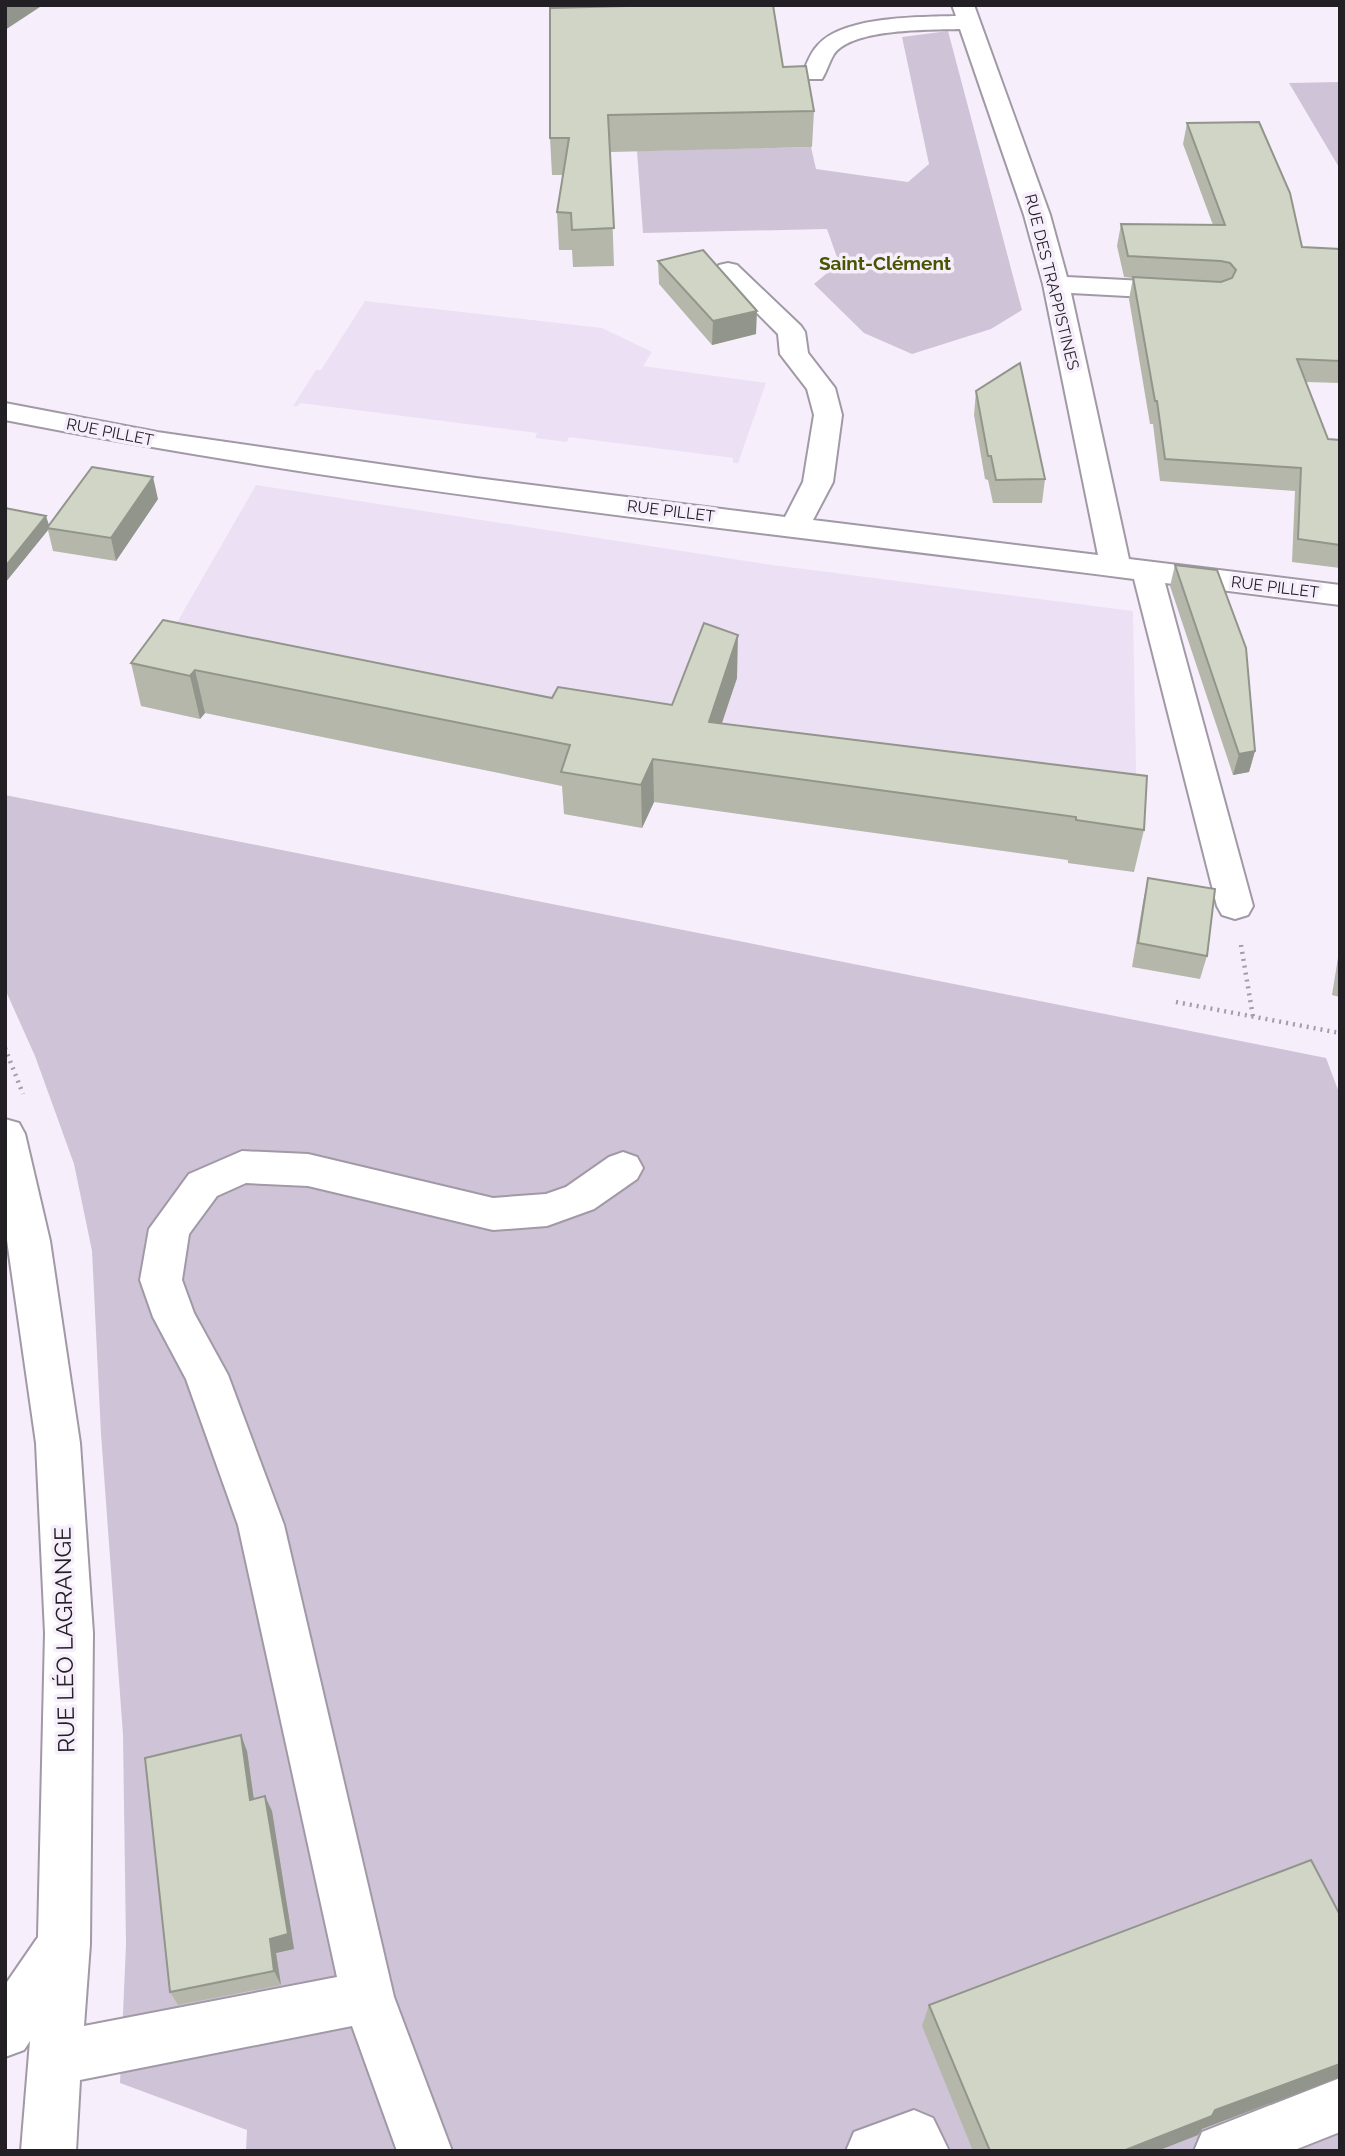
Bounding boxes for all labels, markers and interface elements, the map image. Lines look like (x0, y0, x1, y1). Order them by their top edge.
street label: RUE DES TRAPPISTINES (1021, 192, 1083, 372)
district label: Saint-Clément (819, 252, 952, 274)
street label: RUE PILLET (65, 414, 155, 450)
street label: RUE PILLET (626, 496, 716, 526)
street label: RUE PILLET (1230, 572, 1320, 602)
street label: RUE LÉO LAGRANGE (49, 1527, 79, 1753)

